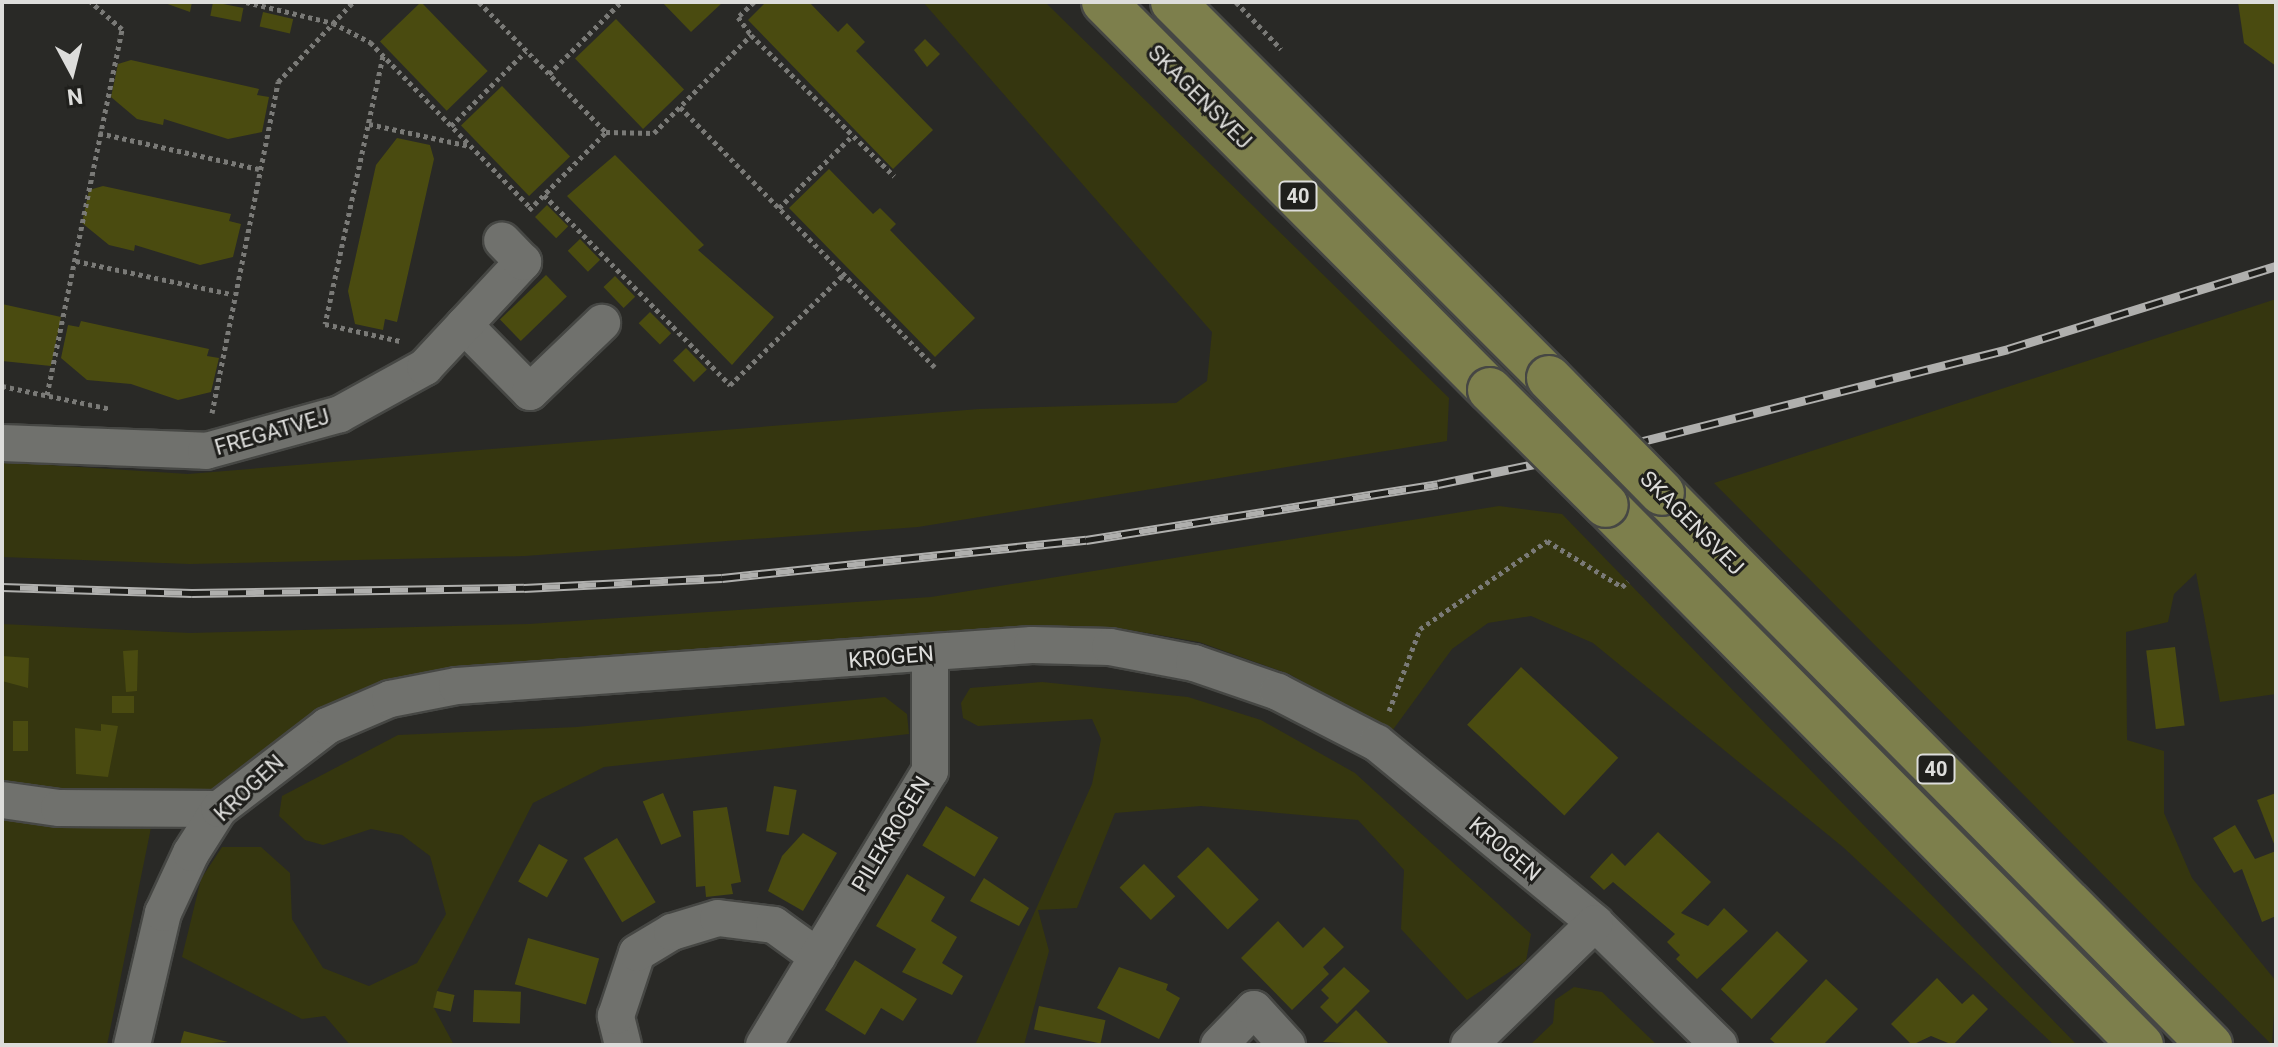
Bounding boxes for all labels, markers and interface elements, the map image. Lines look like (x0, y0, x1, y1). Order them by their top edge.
north arrow (32, 32, 112, 112)
street label: SKAGENSVEJ (1143, 40, 1257, 154)
text: N (66, 83, 84, 110)
road number: 40 (1278, 180, 1318, 212)
street label: FREGATVEJ (212, 403, 332, 461)
street label: SKAGENSVEJ (1635, 466, 1749, 580)
street label: KROGEN (847, 640, 935, 674)
street label: KROGEN (209, 749, 289, 827)
road number: 40 (1916, 753, 1956, 785)
street label: PILEKROGEN (846, 772, 936, 896)
street label: KROGEN (1464, 811, 1546, 887)

